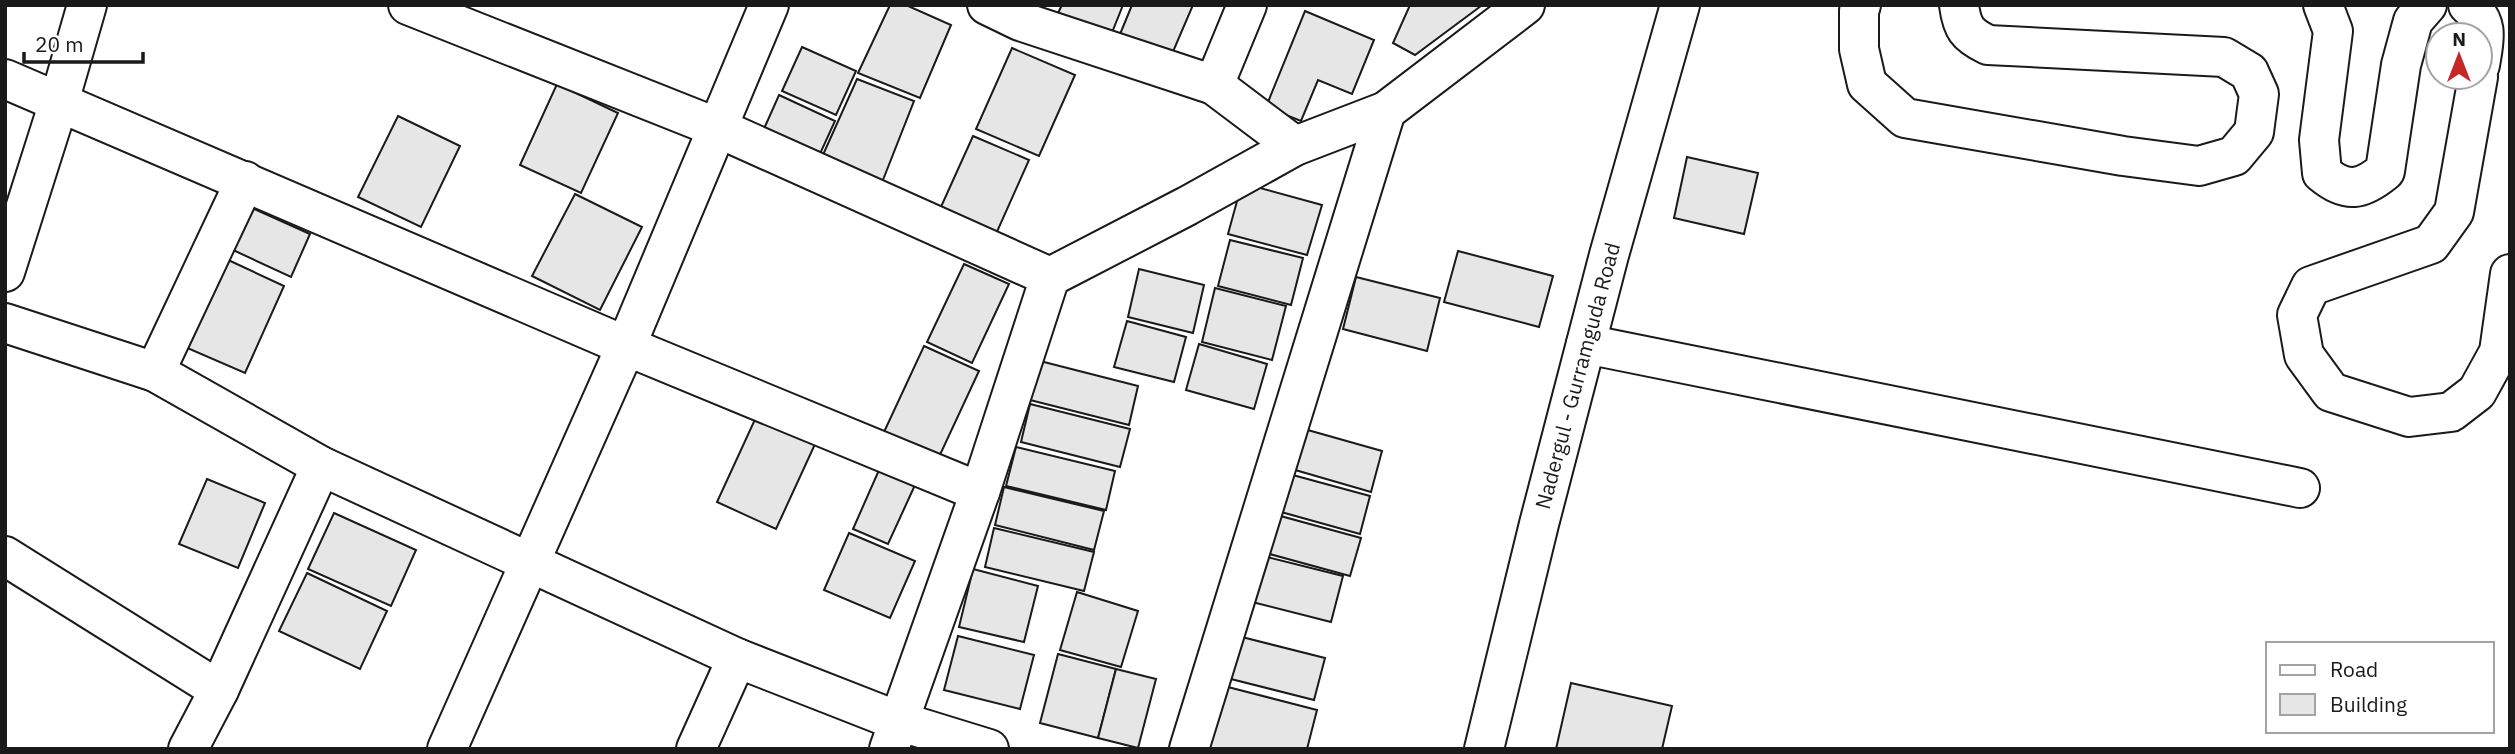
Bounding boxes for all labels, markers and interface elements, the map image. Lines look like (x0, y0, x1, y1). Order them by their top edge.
scale bar (24, 21, 144, 65)
north arrow (2424, 21, 2494, 91)
text: N (2452, 27, 2466, 51)
text: 20 m (35, 30, 84, 58)
street label: Nadergul - Gurramguda Road (1528, 239, 1626, 512)
legend (2266, 642, 2494, 733)
text: Road (2330, 655, 2378, 683)
text: Building (2330, 690, 2407, 718)

